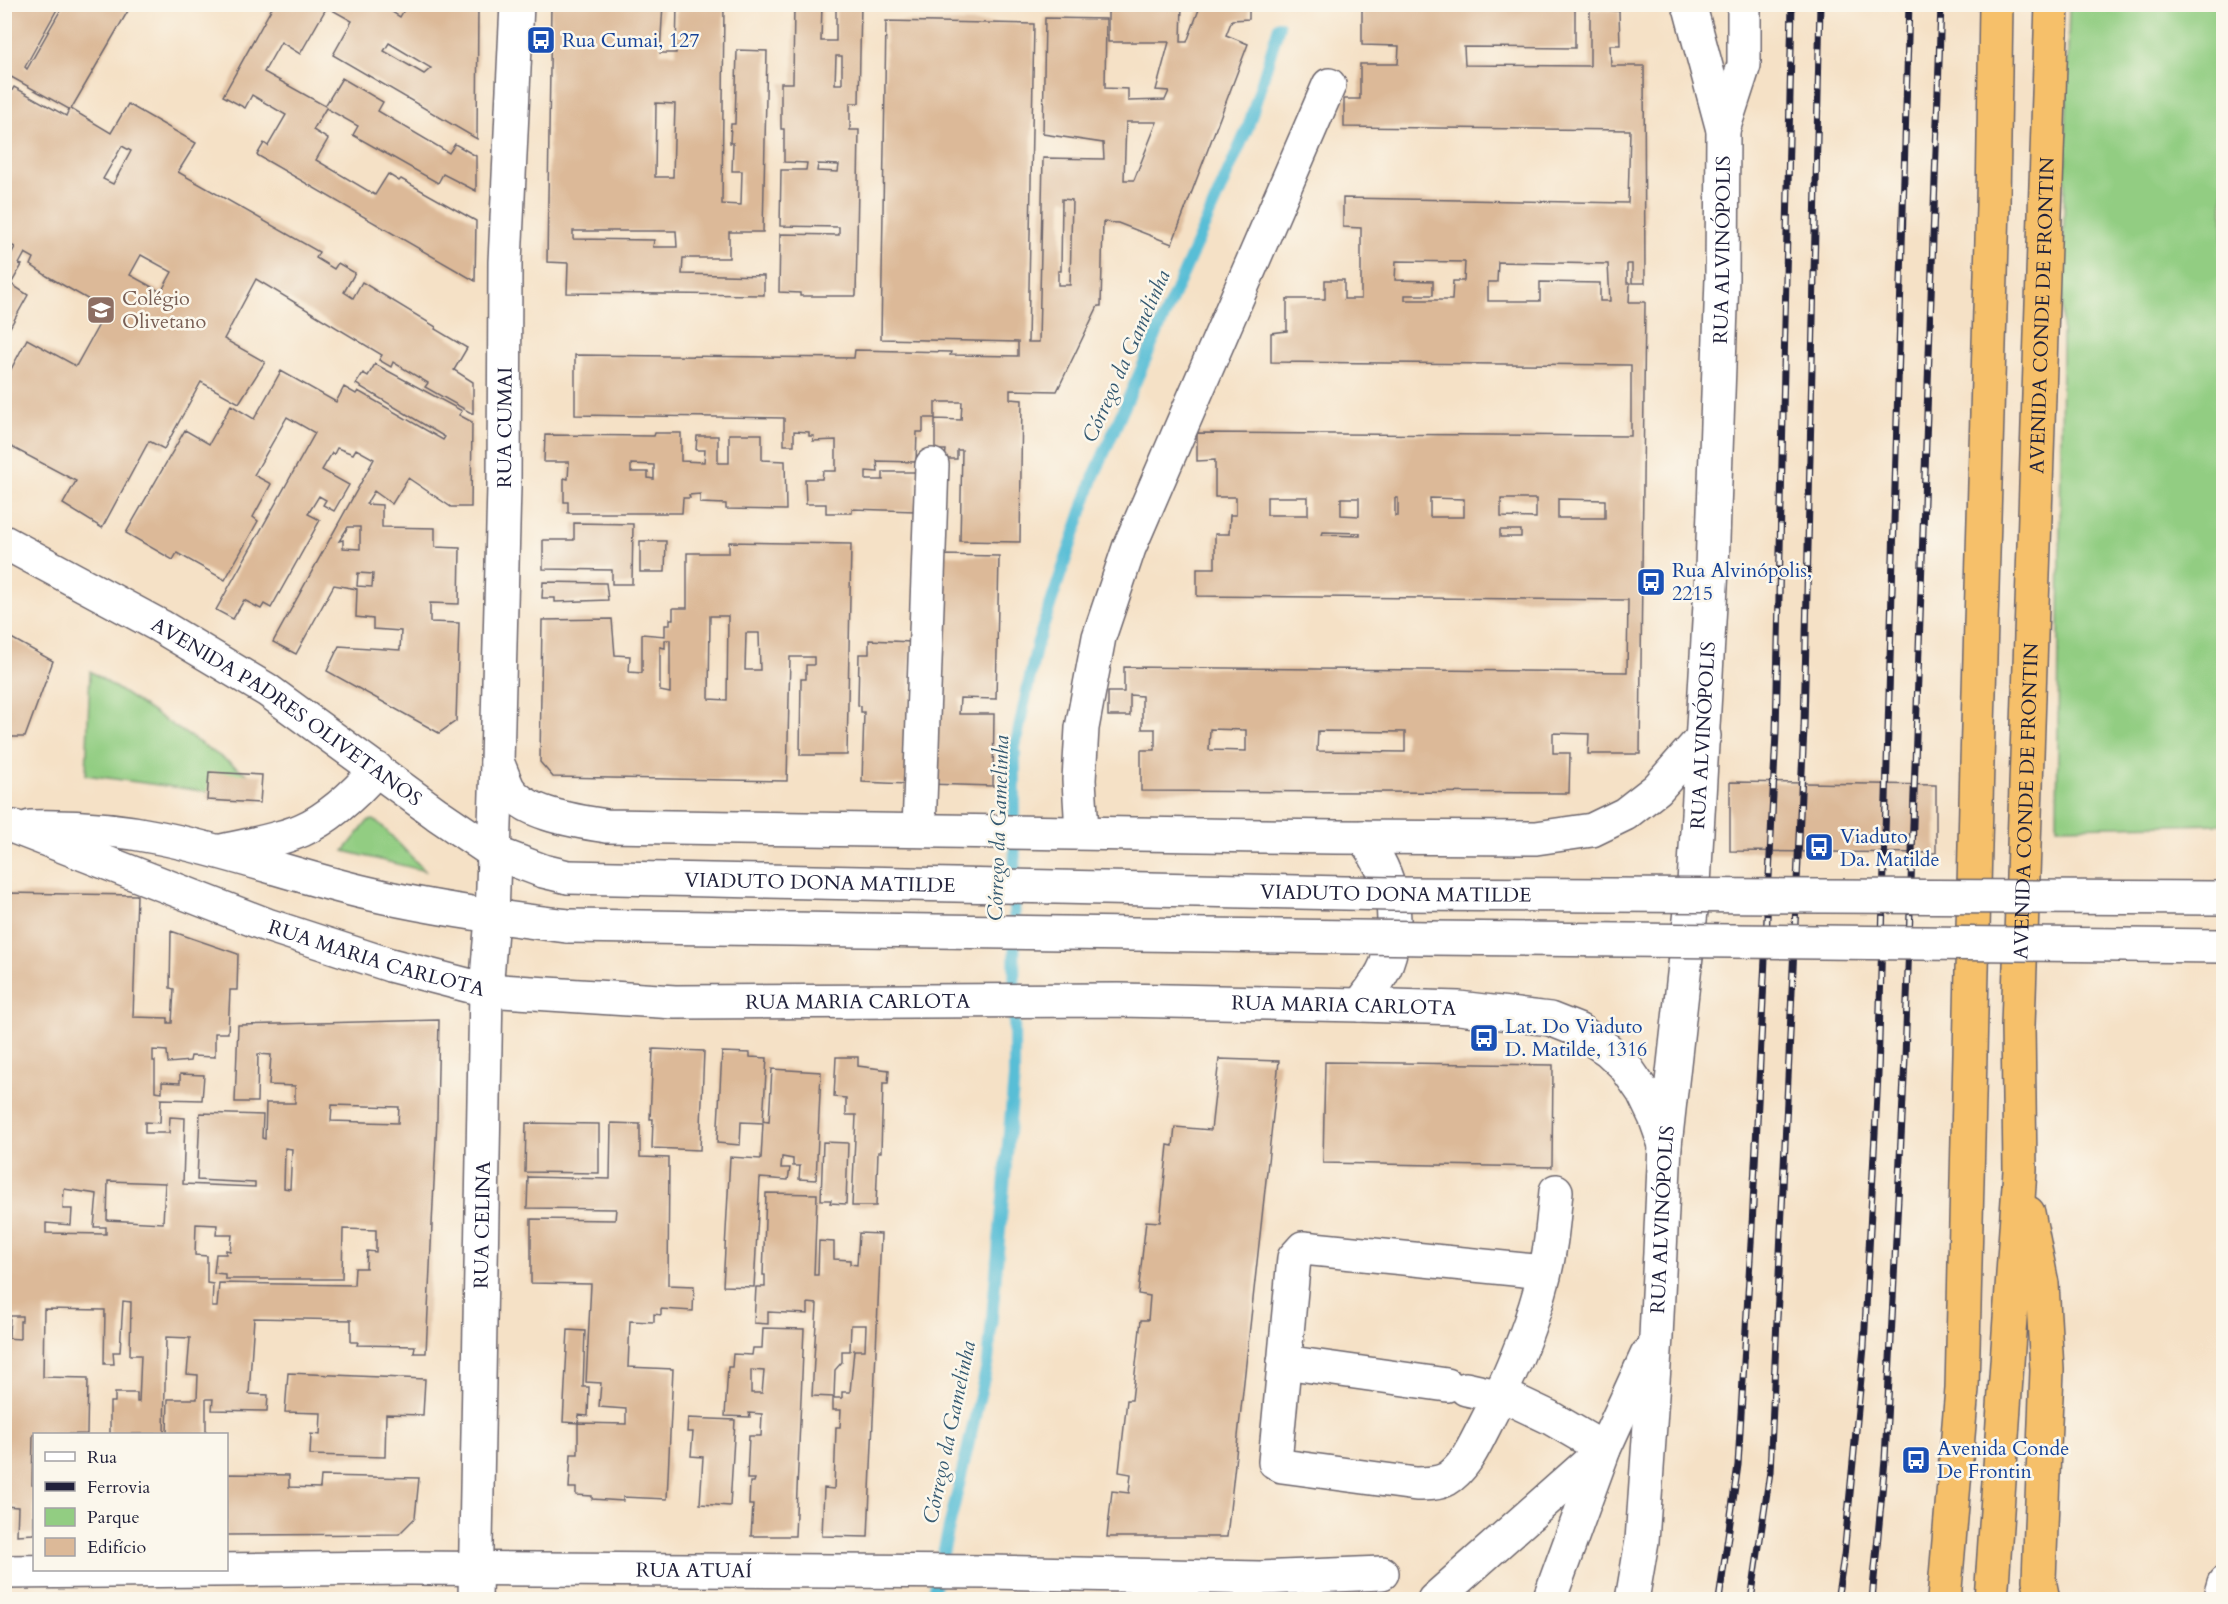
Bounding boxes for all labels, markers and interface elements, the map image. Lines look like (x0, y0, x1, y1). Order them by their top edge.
bus stop icon: Rua Cumai, 127 (525, 24, 557, 56)
place label: Rua Cumai, 127 (562, 27, 699, 54)
street label: RUA ALVINÓPOLIS (1707, 156, 1737, 344)
street label: AVENIDA CONDE DE FRONTIN (2023, 157, 2061, 474)
water label: Córrego da Gamelinha (1075, 265, 1178, 447)
place label: Colégio Olivetano (122, 285, 207, 335)
school or university icon: Colégio Olivetano (85, 294, 117, 326)
street label: RUA CUMAI (491, 367, 519, 488)
place label: Rua Alvinópolis, 2215 (1672, 557, 1812, 607)
bus stop icon: Rua Alvinópolis, 2215 (1635, 566, 1667, 598)
street label: AVENIDA PADRES OLIVETANOS (146, 611, 427, 813)
street label: RUA ALVINÓPOLIS (1684, 641, 1722, 830)
street label: AVENIDA CONDE DE FRONTIN (2007, 642, 2045, 960)
water label: Córrego da Gamelinha (981, 735, 1016, 922)
place label: Viaduto Da. Matilde (1840, 823, 1940, 873)
bus stop icon: Viaduto Da. Matilde (1803, 831, 1835, 863)
street label: VIADUTO DONA MATILDE (684, 866, 956, 899)
street label: VIADUTO DONA MATILDE (1260, 878, 1531, 909)
street label: RUA MARIA CARLOTA (265, 913, 489, 1003)
street label: RUA MARIA CARLOTA (745, 988, 971, 1016)
street label: RUA MARIA CARLOTA (1231, 989, 1457, 1022)
place label: Lat. Do Viaduto D. Matilde, 1316 (1505, 1013, 1647, 1063)
bus stop icon: Lat. Do Viaduto D. Matilde, 1316 (1468, 1022, 1500, 1054)
street label: RUA ALVINÓPOLIS (1644, 1124, 1681, 1314)
street label: RUA CELINA (468, 1160, 497, 1289)
water label: Córrego da Gamelinha (916, 1338, 983, 1526)
legend (33, 1433, 228, 1571)
place label: Avenida Conde De Frontin (1937, 1435, 2069, 1485)
bus stop icon: Avenida Conde De Frontin (1900, 1444, 1932, 1476)
text: Rua (87, 1445, 117, 1470)
text: Ferrovia (87, 1475, 150, 1500)
text: Parque (87, 1505, 140, 1530)
text: Edifício (87, 1535, 147, 1560)
street label: RUA ATUAÍ (636, 1557, 752, 1584)

